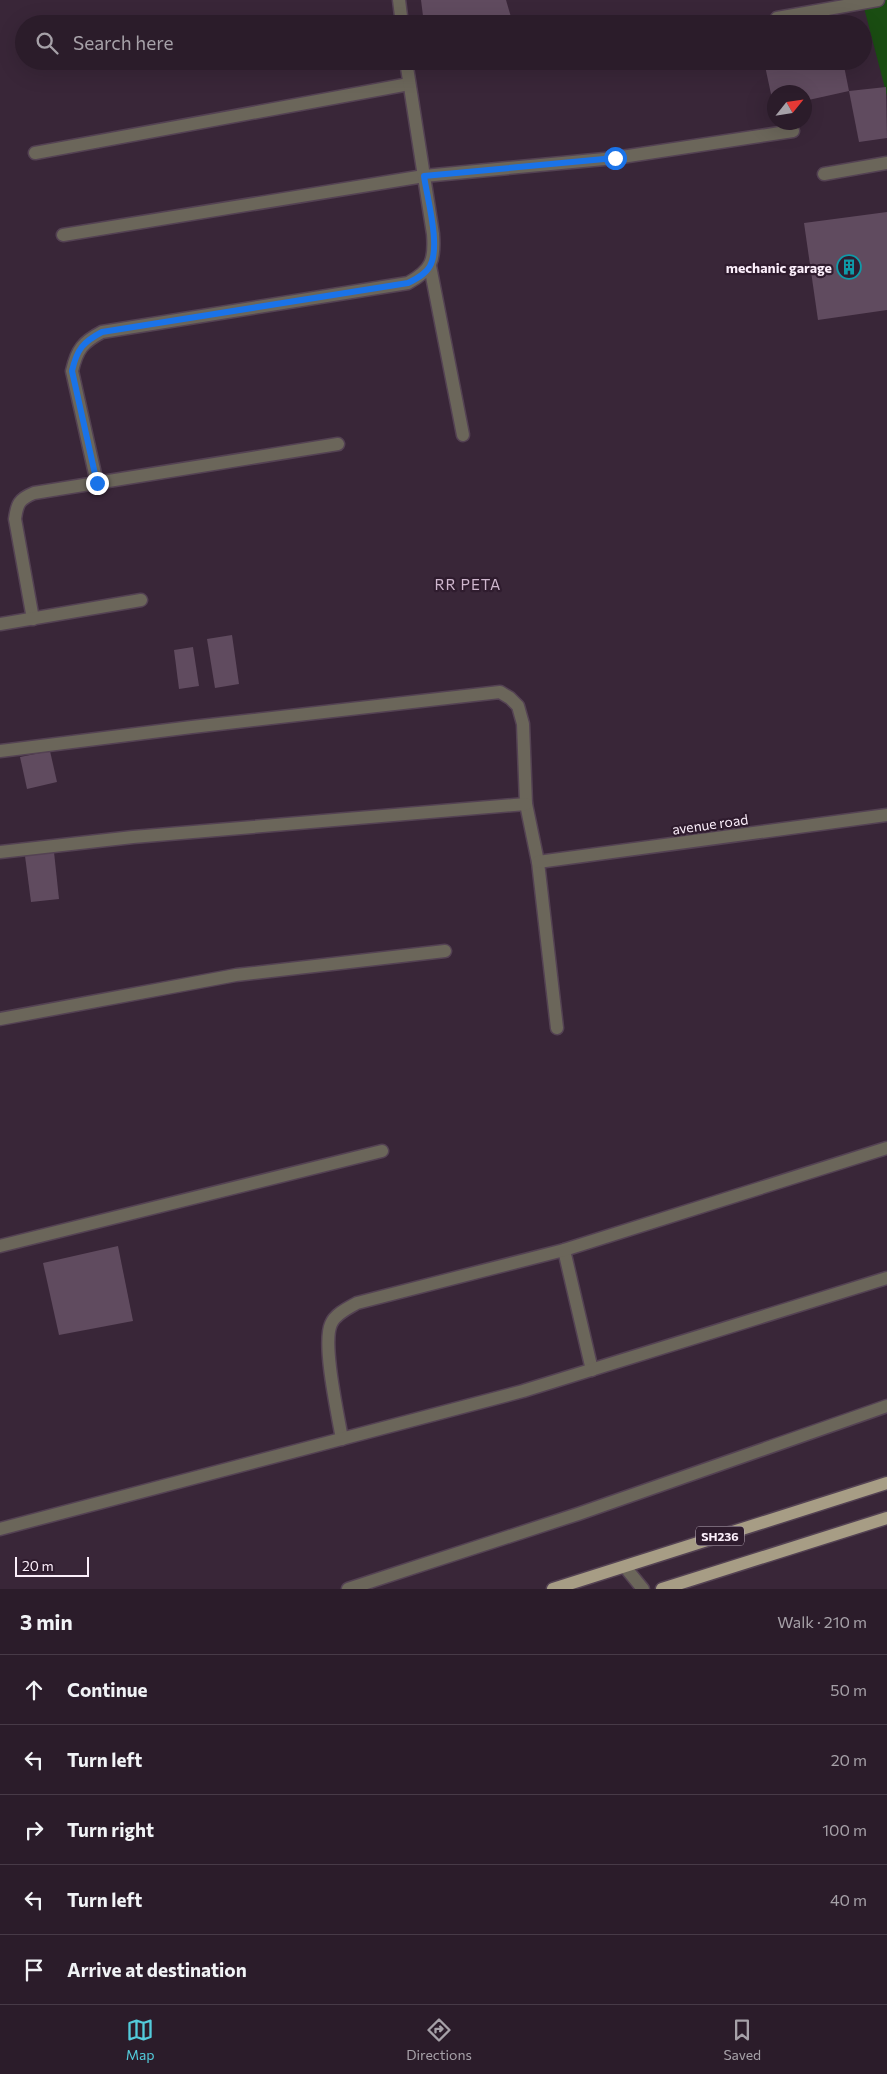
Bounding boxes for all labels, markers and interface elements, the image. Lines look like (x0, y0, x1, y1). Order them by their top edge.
search box (15, 15, 872, 70)
icon: search (33, 29, 61, 57)
text: Search here (73, 31, 173, 54)
north arrow (767, 85, 812, 130)
route start (604, 147, 627, 170)
building icon: mechanic garage (836, 254, 862, 280)
place label: mechanic garage (726, 259, 832, 276)
route end (86, 472, 109, 495)
district label: RR PETA (435, 575, 501, 593)
street label: avenue road (671, 810, 749, 838)
road number: SH236 (696, 1526, 744, 1545)
scale bar (15, 1554, 89, 1577)
text: 20 m (22, 1557, 54, 1574)
text: 3 min (20, 1609, 73, 1634)
text: Walk · 210 m (777, 1612, 867, 1631)
icon: ahead (20, 1676, 48, 1704)
text: Continue (67, 1678, 147, 1701)
text: 50 m (830, 1680, 867, 1699)
icon: left (20, 1746, 48, 1774)
text: Turn left (67, 1748, 142, 1771)
text: 20 m (831, 1750, 867, 1769)
icon: right (20, 1816, 48, 1844)
text: Turn right (67, 1818, 154, 1841)
text: 100 m (822, 1820, 867, 1839)
icon: left (20, 1886, 48, 1914)
text: Turn left (67, 1888, 142, 1911)
text: 40 m (830, 1890, 867, 1909)
icon: arrive (20, 1956, 48, 1984)
text: Arrive at destination (67, 1958, 247, 1981)
tab: Map (126, 2016, 155, 2063)
tab: Directions (406, 2016, 472, 2063)
tab: Saved (723, 2016, 761, 2063)

